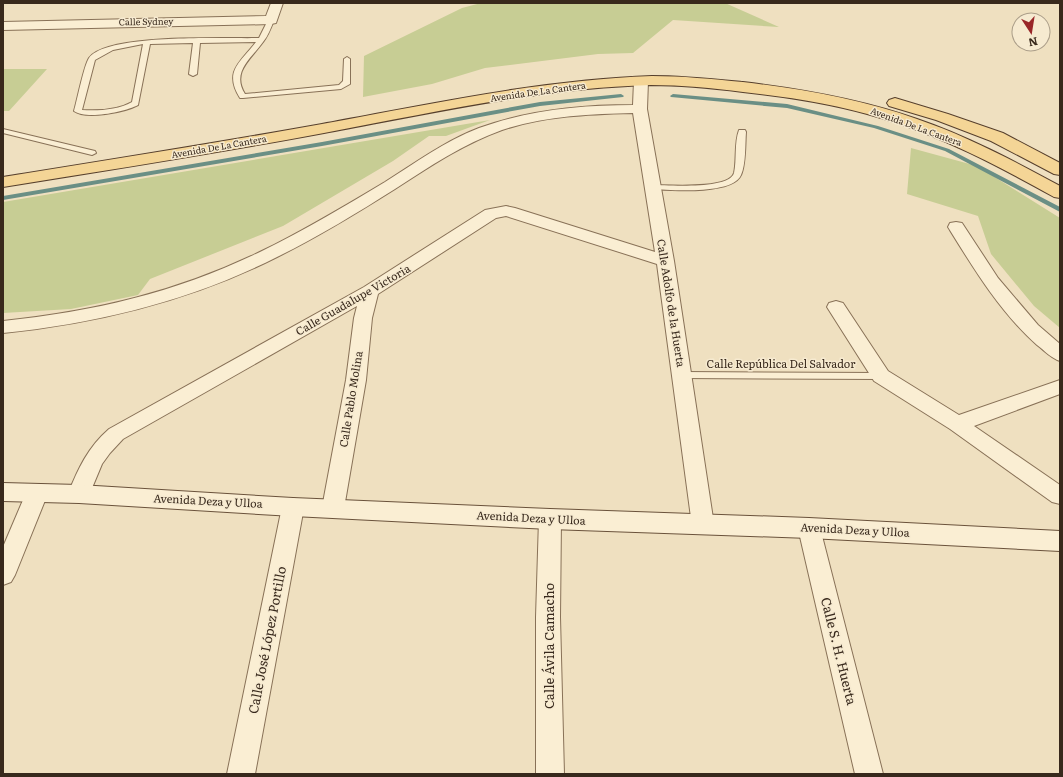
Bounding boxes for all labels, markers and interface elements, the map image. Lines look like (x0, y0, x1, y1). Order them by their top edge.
north arrow (1011, 12, 1051, 52)
street label: Calle Sydney (118, 14, 174, 28)
text: N (1027, 34, 1039, 52)
street label: Avenida De La Cantera (489, 77, 587, 105)
street label: Avenida De La Cantera (869, 103, 964, 149)
street label: Avenida De La Cantera (170, 131, 268, 161)
street label: Calle Adolfo de la Huerta (654, 238, 690, 368)
street label: Calle Guadalupe Victoria (292, 260, 413, 339)
street label: Calle Pablo Molina (335, 349, 366, 448)
street label: Calle República Del Salvador (707, 355, 856, 371)
street label: Avenida Deza y Ulloa (153, 489, 263, 511)
street label: Avenida Deza y Ulloa (476, 506, 586, 528)
street label: Avenida Deza y Ulloa (800, 518, 910, 540)
street label: Calle José López Portillo (243, 564, 290, 715)
street label: Calle Ávila Camacho (539, 583, 558, 709)
street label: Calle S. H. Huerta (817, 595, 862, 707)

